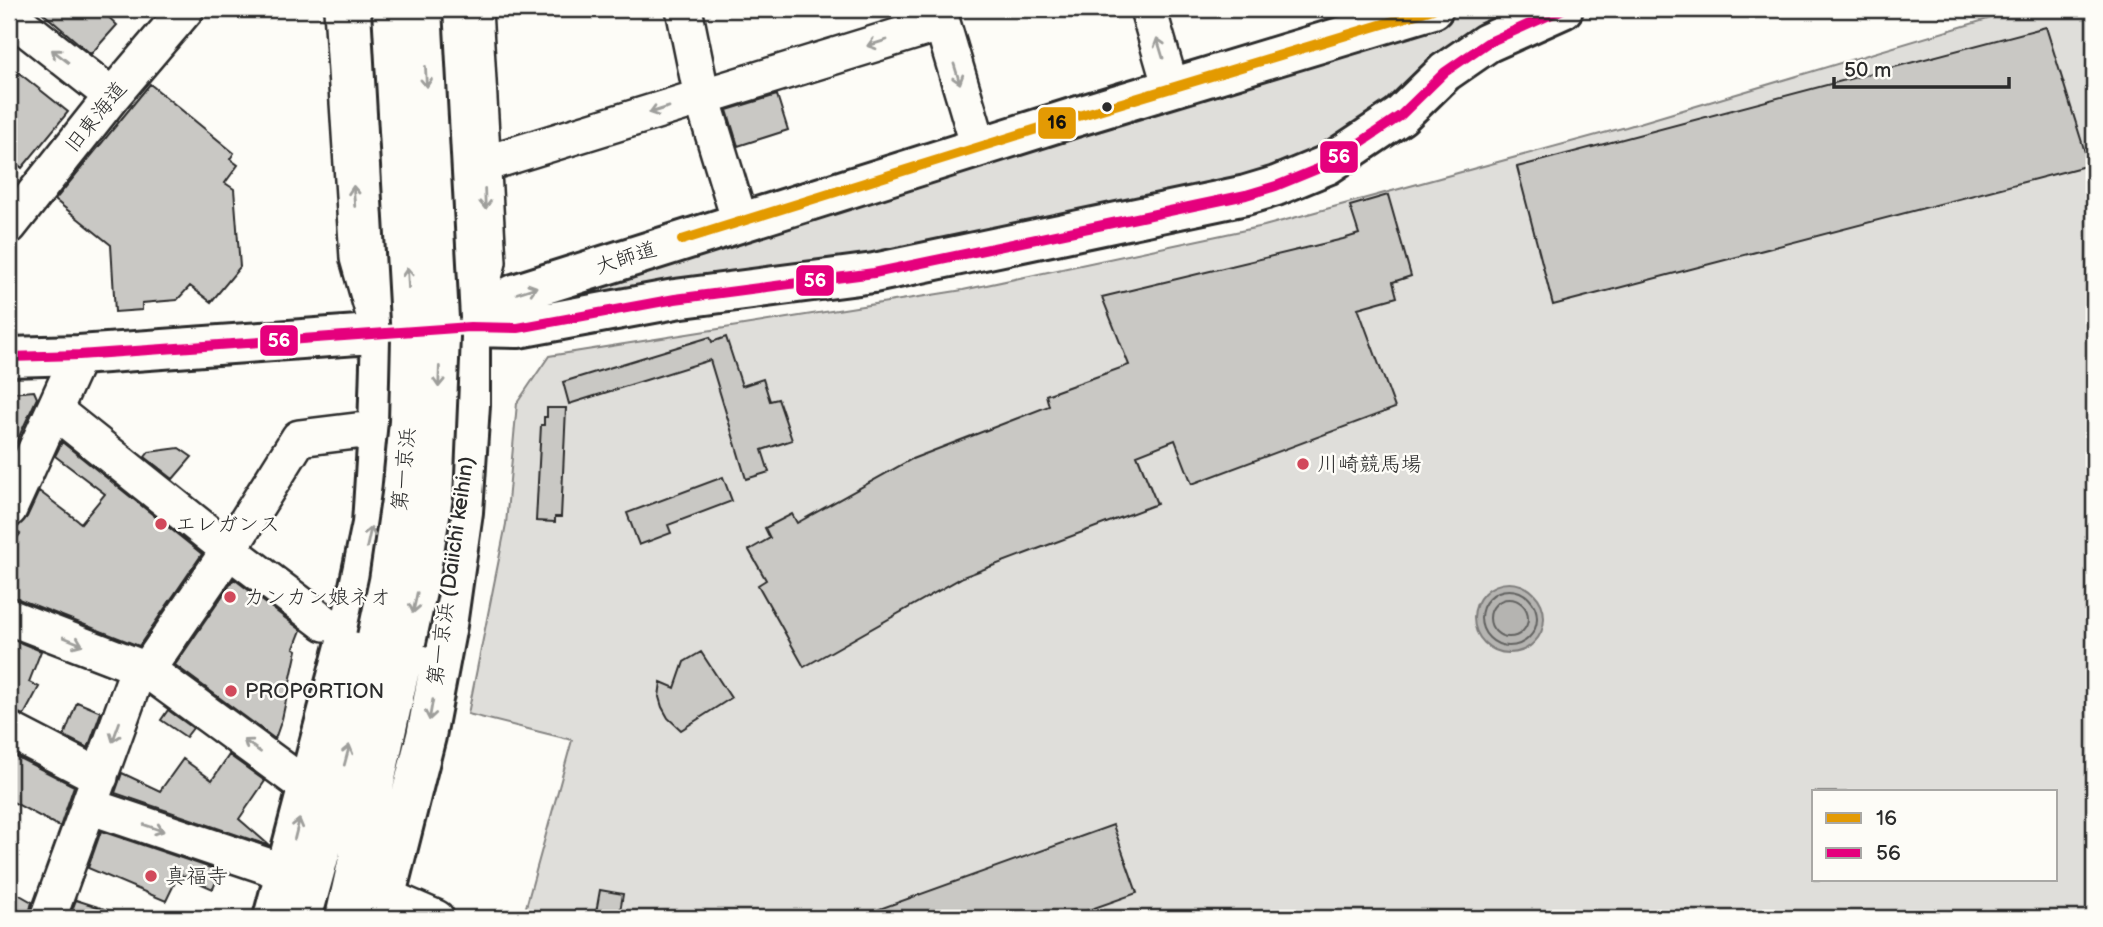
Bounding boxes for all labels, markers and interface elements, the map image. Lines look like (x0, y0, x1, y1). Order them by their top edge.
one-way arrow (1152, 37, 1165, 59)
one-way arrow (866, 38, 888, 51)
scale bar (1834, 46, 2008, 90)
one-way arrow (52, 48, 70, 63)
text: 50 m (1844, 58, 1891, 83)
one-way arrow (952, 63, 965, 85)
one-way arrow (419, 65, 432, 88)
street label: 旧東海道 (60, 76, 132, 158)
unlabelled marker (1100, 100, 1114, 114)
one-way arrow (649, 105, 671, 117)
line badge: 16 (1037, 106, 1077, 140)
text: 16 (1047, 112, 1067, 135)
line badge: 56 (1319, 140, 1359, 174)
text: 56 (1328, 146, 1350, 169)
one-way arrow (347, 185, 360, 208)
one-way arrow (479, 187, 492, 210)
street label: 大師道 (592, 236, 660, 280)
line badge: 56 (795, 264, 835, 297)
one-way arrow (402, 267, 415, 290)
text: 56 (804, 270, 826, 293)
one-way arrow (516, 282, 538, 295)
line badge: 56 (259, 324, 299, 357)
text: 56 (268, 330, 290, 353)
one-way arrow (432, 366, 445, 389)
street label: 第一京浜 (387, 426, 421, 512)
place label: 川崎競馬場 (1317, 452, 1422, 477)
street label: 第一京浜 (Daiichi keihin) (423, 455, 479, 687)
marker: 川崎競馬場 (1295, 456, 1311, 472)
place label: エレガンス (175, 512, 280, 537)
marker: エレガンス (153, 516, 169, 532)
one-way arrow (362, 526, 376, 549)
place label: カンカン娘ネオ (244, 585, 391, 610)
marker: カンカン娘ネオ (222, 589, 238, 605)
one-way arrow (407, 591, 421, 614)
one-way arrow (61, 635, 83, 648)
place label: PROPORTION (245, 679, 384, 704)
marker: PROPORTION (223, 683, 239, 699)
one-way arrow (424, 699, 437, 721)
one-way arrow (109, 720, 121, 742)
one-way arrow (243, 739, 262, 753)
one-way arrow (341, 744, 354, 767)
legend (1812, 790, 2058, 881)
text: 16 (1876, 806, 1897, 831)
one-way arrow (290, 818, 304, 841)
one-way arrow (142, 823, 164, 835)
text: 56 (1876, 841, 1901, 866)
place label: 真福寺 (165, 864, 228, 889)
marker: 真福寺 (143, 868, 159, 884)

